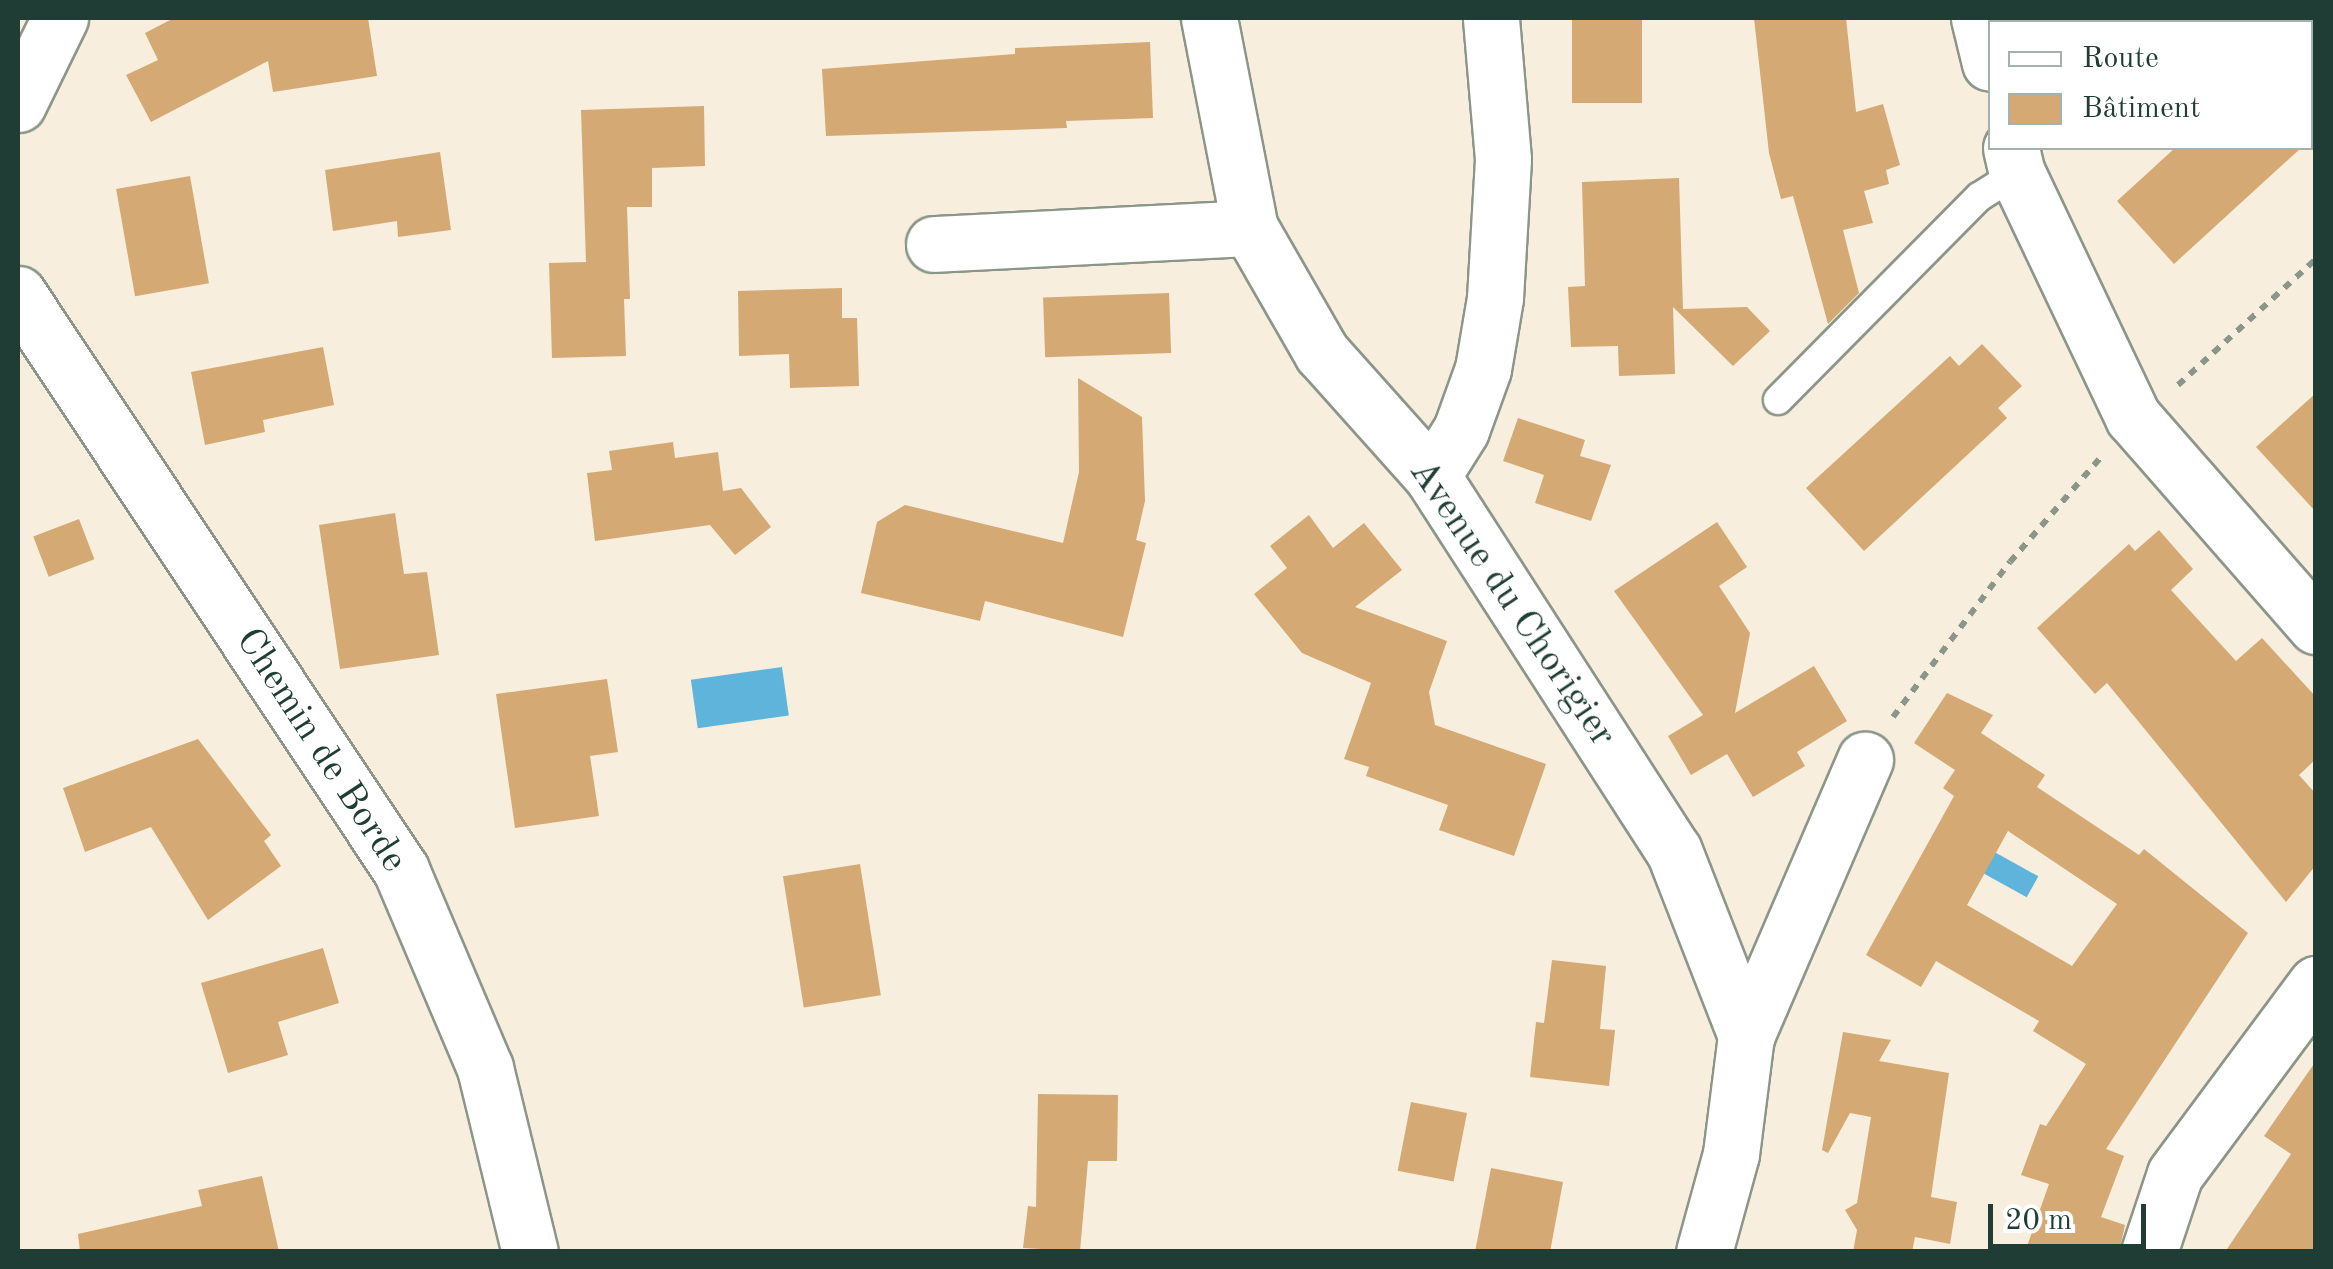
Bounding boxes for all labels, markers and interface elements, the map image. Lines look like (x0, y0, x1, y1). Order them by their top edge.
legend (1988, 20, 2313, 150)
text: Route (2082, 44, 2159, 74)
text: Bâtiment (2082, 94, 2200, 124)
street label: Avenue du Chorigier (1398, 452, 1624, 756)
street label: Chemin de Borde (224, 621, 416, 881)
scale bar (1993, 1184, 2150, 1246)
text: 20 m (2005, 1206, 2072, 1236)

